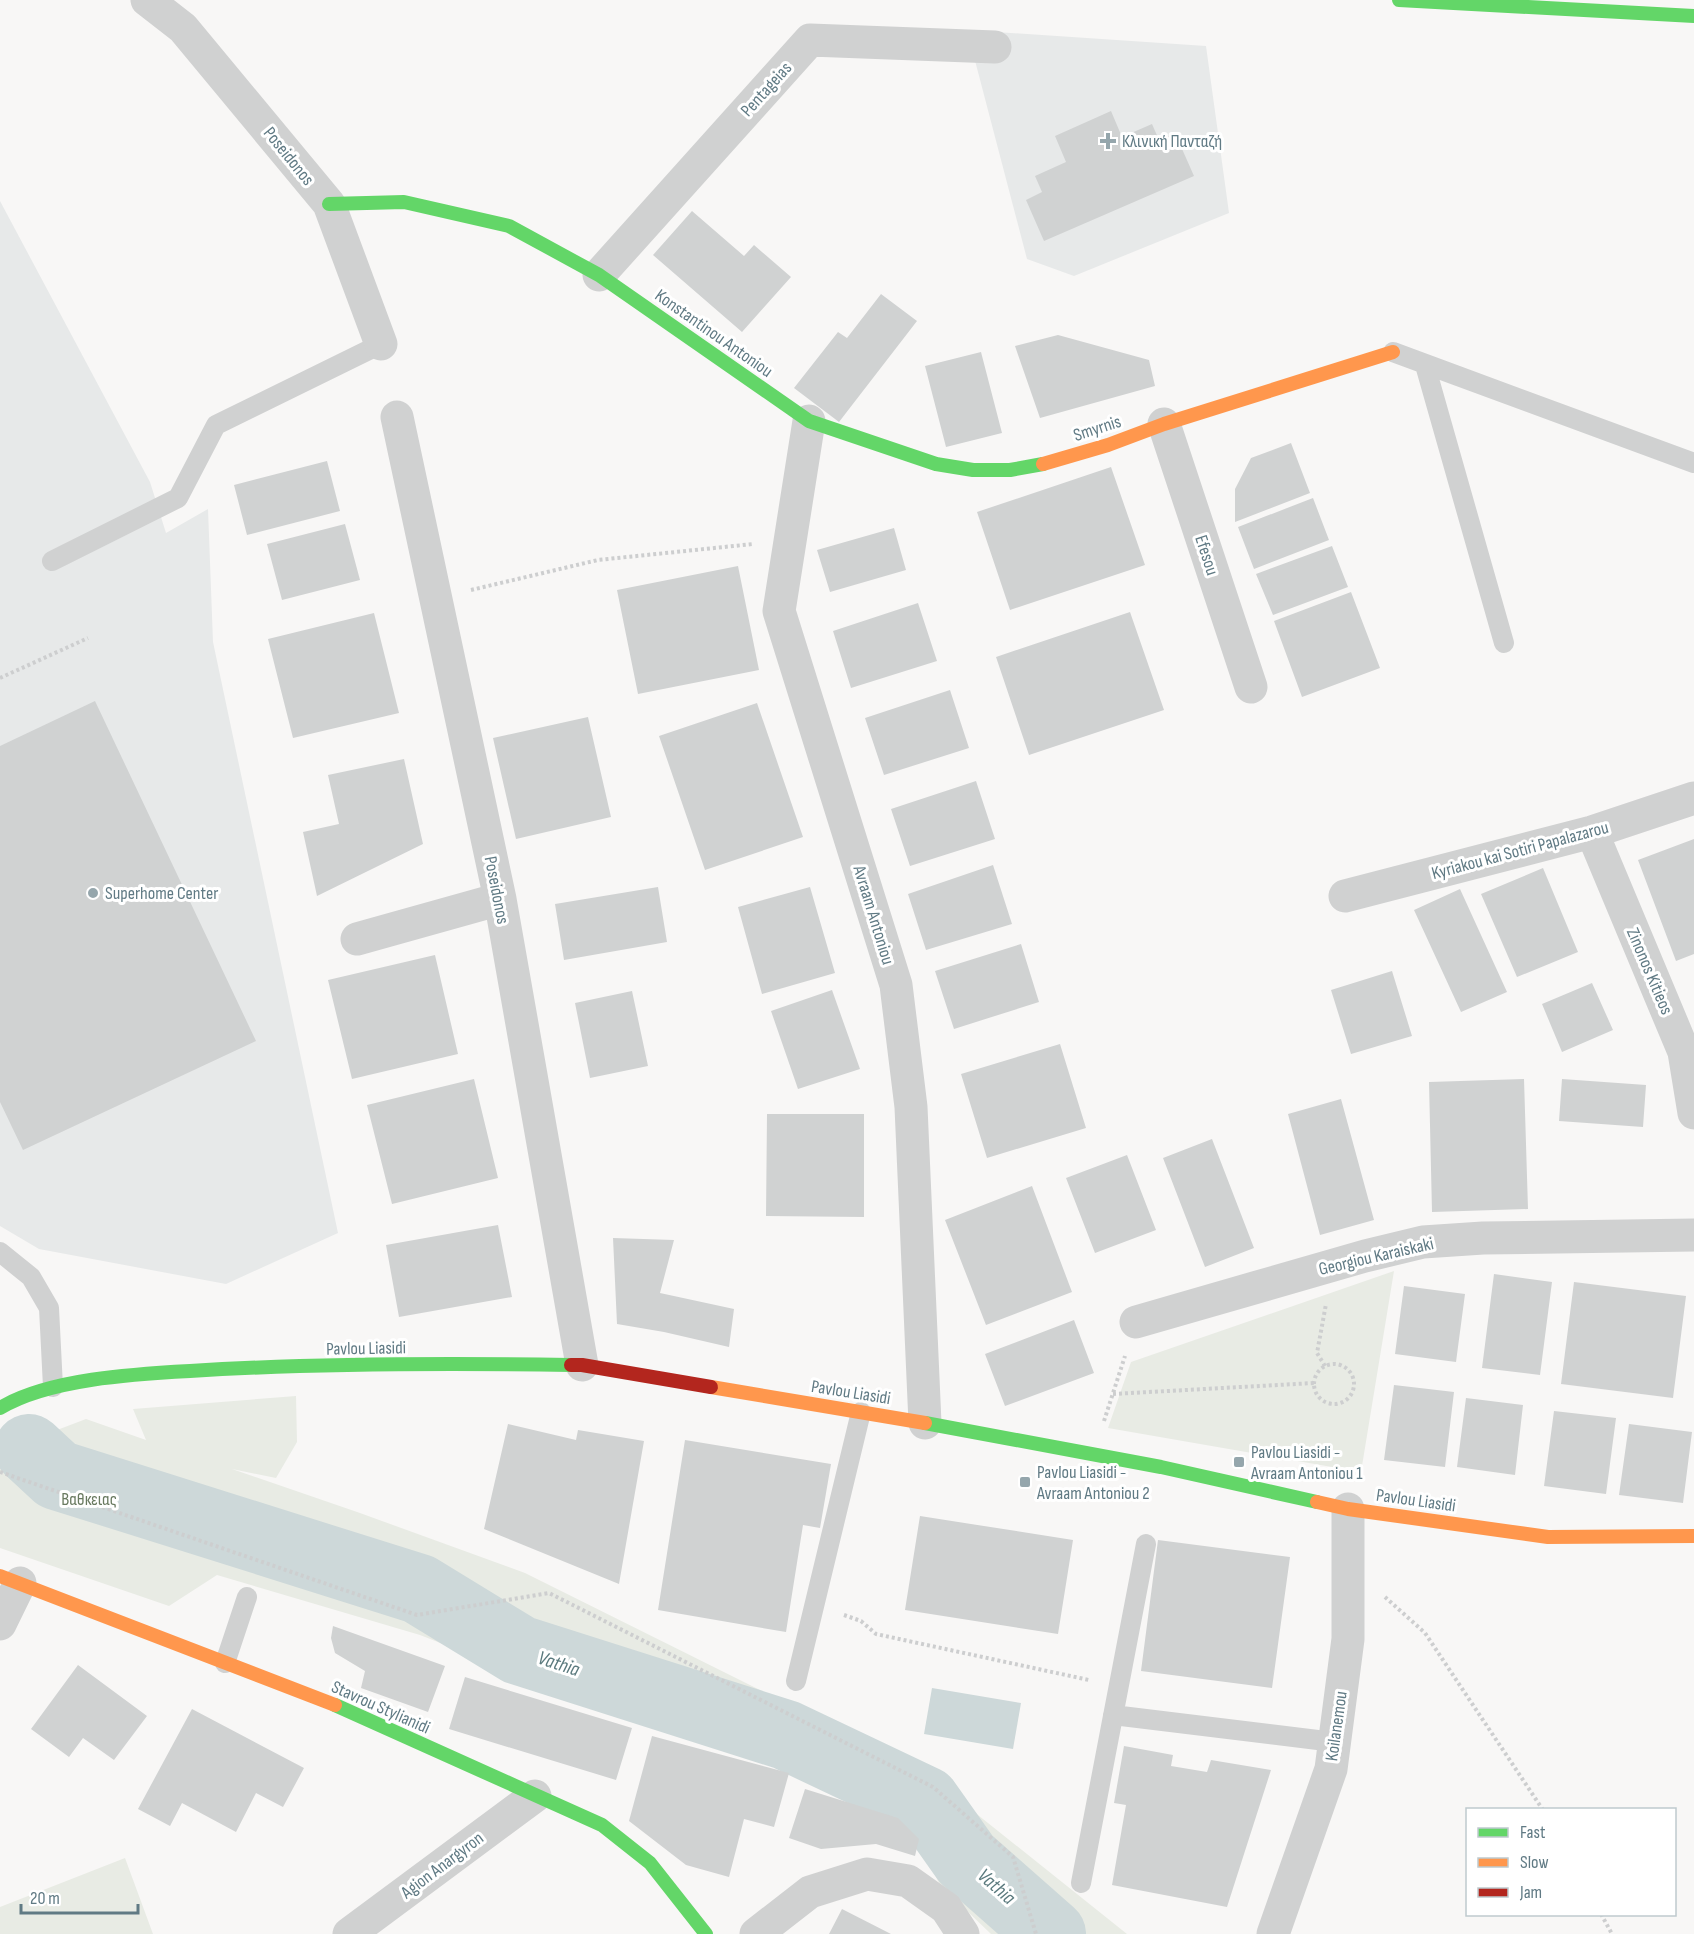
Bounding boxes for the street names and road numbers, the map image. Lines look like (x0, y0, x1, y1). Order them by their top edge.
street label: Pentageias (736, 58, 796, 121)
street label: Poseidonos (259, 123, 318, 190)
street label: Konstantinou Antoniou (651, 285, 777, 382)
street label: Smyrnis (1071, 411, 1124, 446)
street label: Efesou (1190, 532, 1223, 578)
street label: Kyriakou kai Sotiri Papalazarou (1429, 817, 1611, 884)
street label: Poseidonos (480, 854, 513, 926)
street label: Avraam Antoniou (848, 862, 899, 967)
street label: Zinonos Kitieos (1622, 925, 1677, 1018)
street label: Georgiou Karaiskaki (1317, 1233, 1436, 1280)
street label: Pavlou Liasidi (326, 1337, 406, 1360)
street label: Pavlou Liasidi (810, 1376, 892, 1409)
street label: Pavlou Liasidi (1375, 1485, 1457, 1516)
street label: Stavrou Stylianidi (328, 1676, 433, 1739)
street label: Koilanemou (1321, 1690, 1352, 1762)
street label: Agion Anargyron (396, 1828, 488, 1904)

